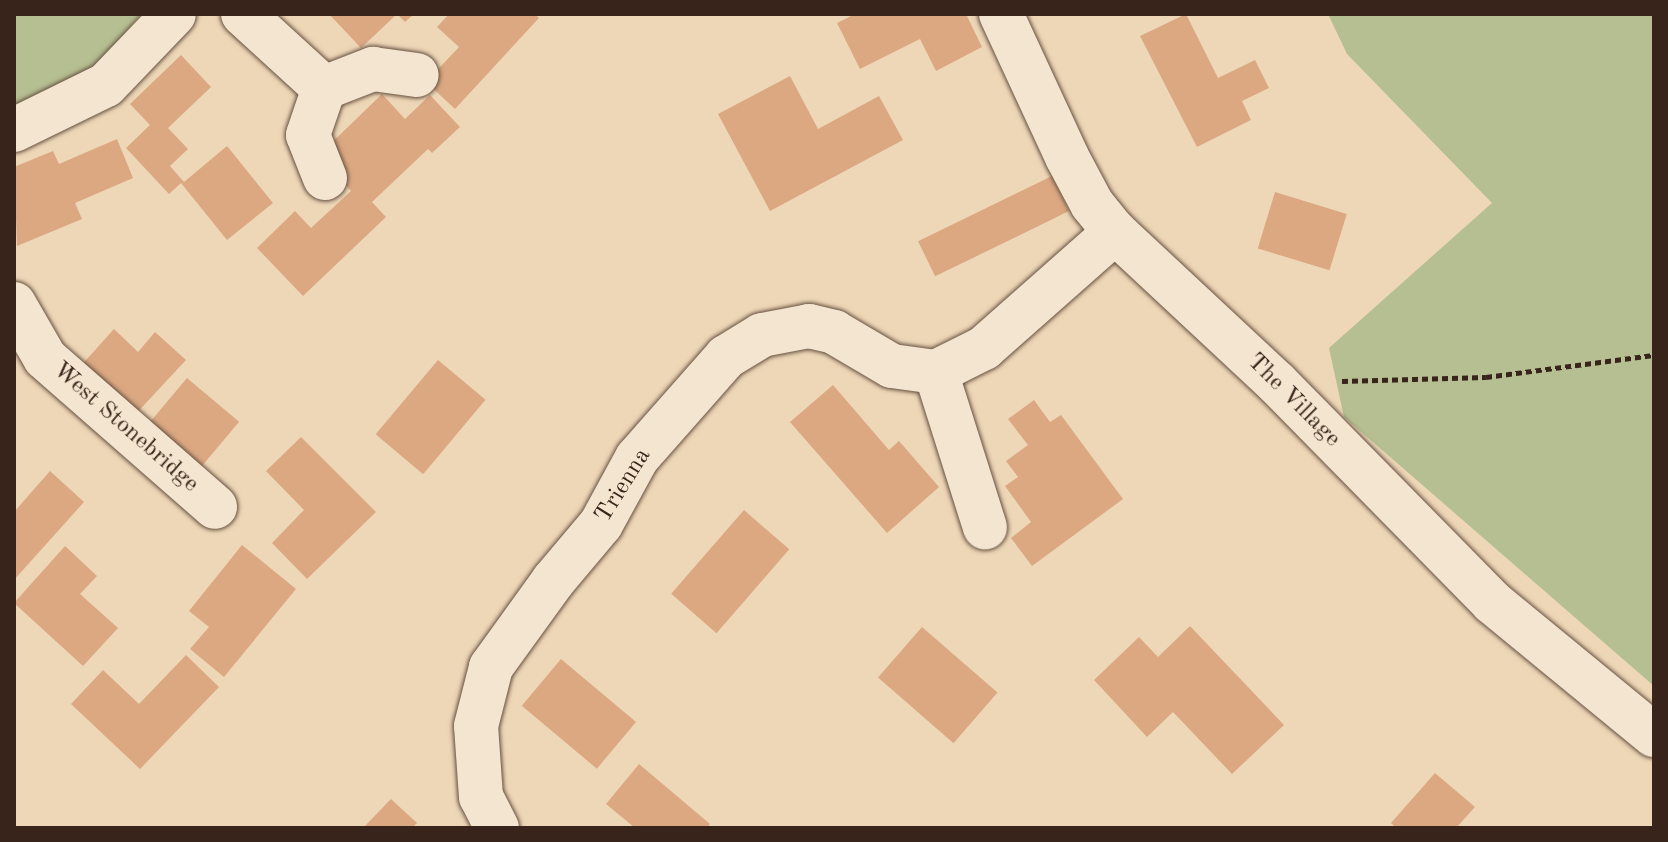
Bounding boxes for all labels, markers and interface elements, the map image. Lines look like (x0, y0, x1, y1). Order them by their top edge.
street label: The Village (1240, 348, 1346, 454)
street label: West Stonebridge (46, 357, 204, 499)
street label: Trienna (590, 443, 658, 529)

